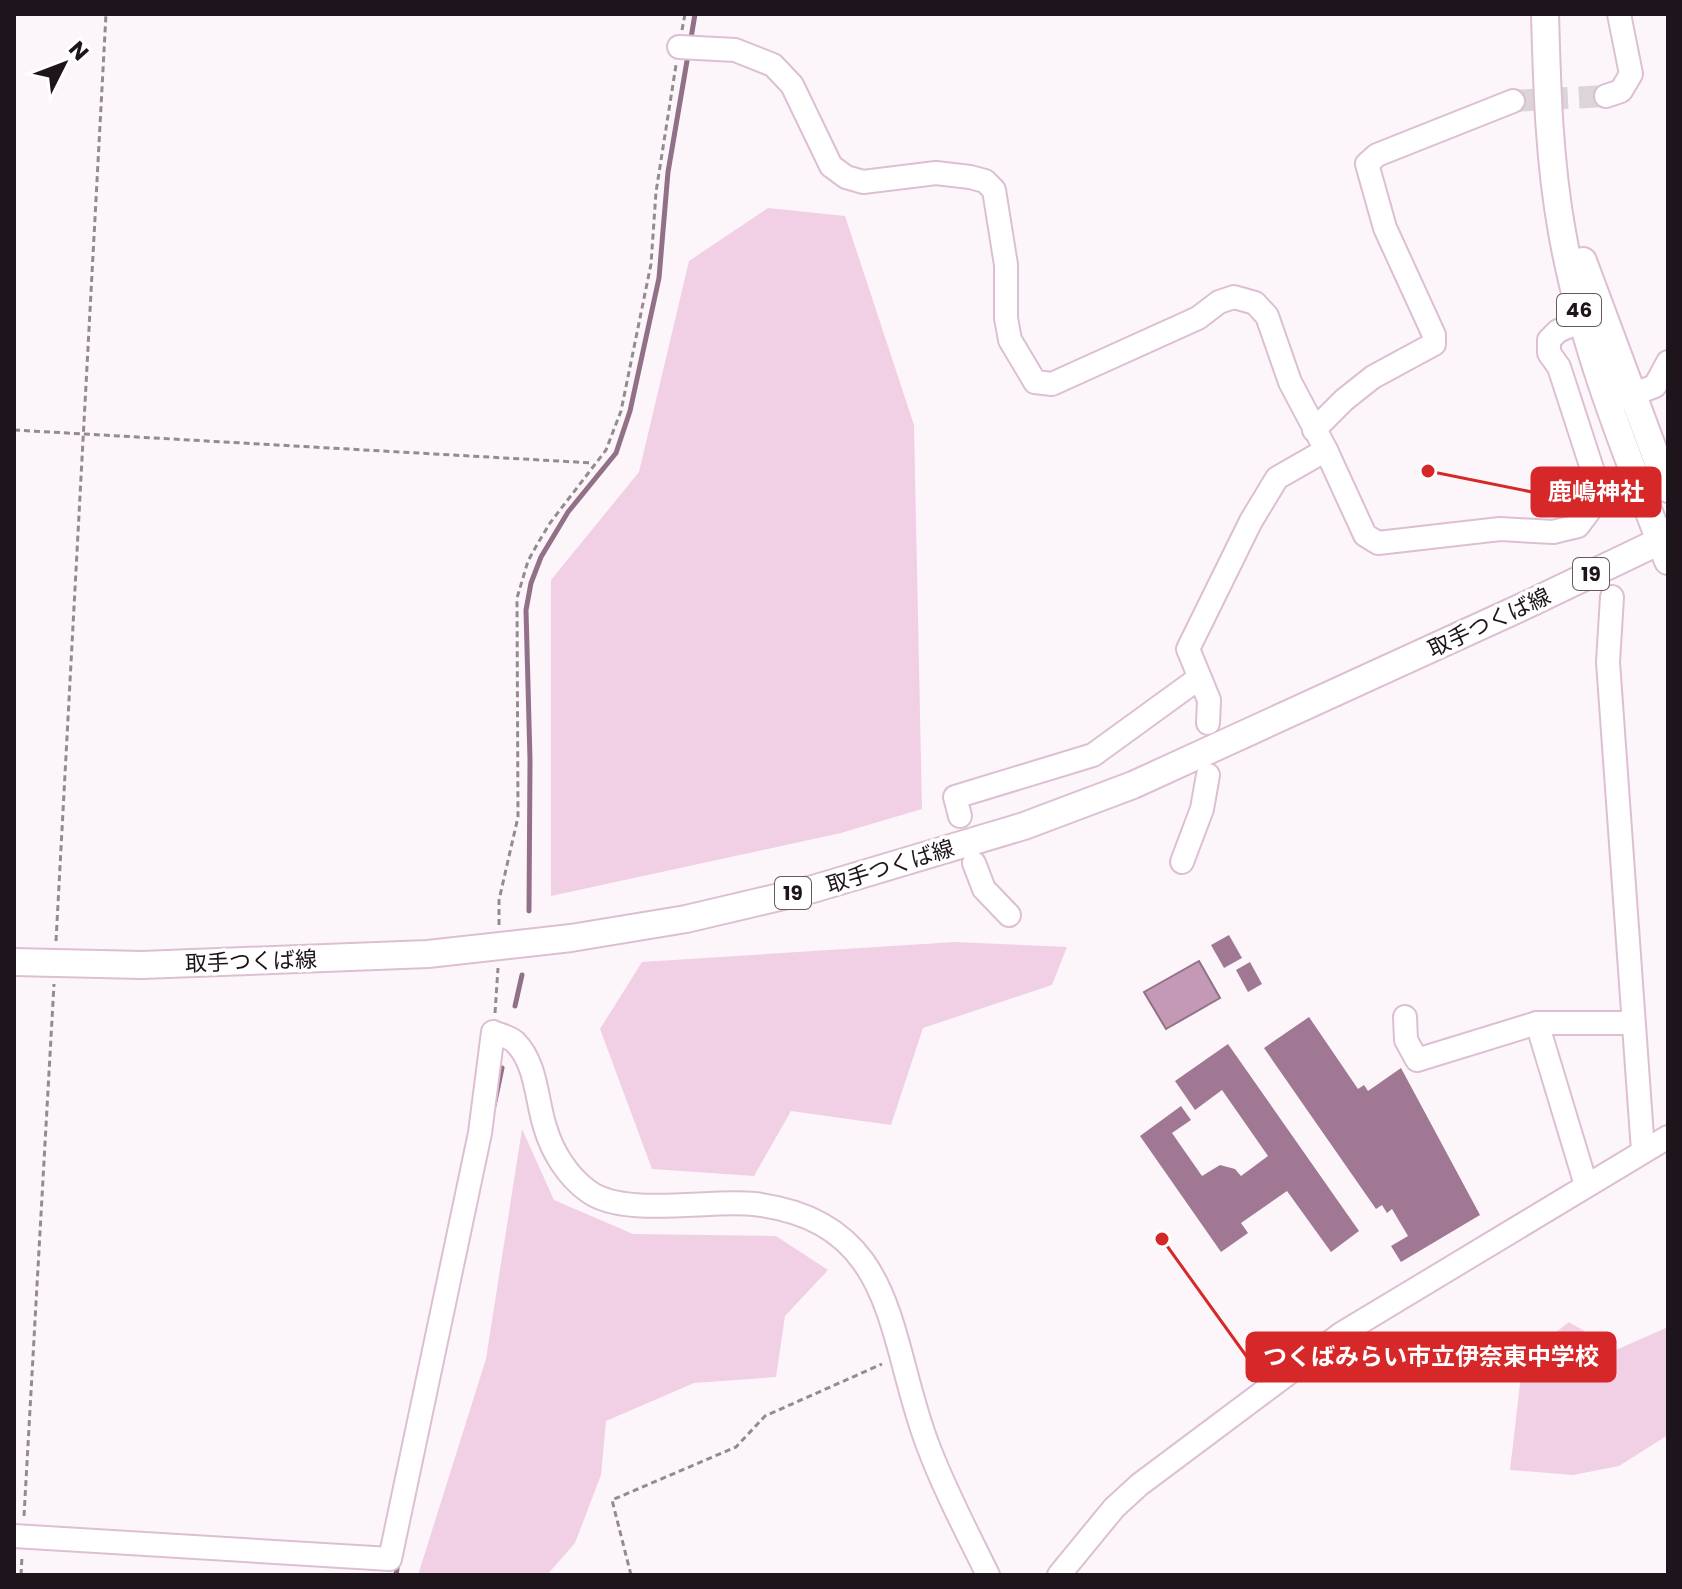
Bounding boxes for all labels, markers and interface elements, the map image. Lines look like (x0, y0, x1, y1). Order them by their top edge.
north arrow (24, 24, 104, 104)
text: N (61, 34, 96, 67)
road number: 46 (1557, 294, 1601, 326)
callout: 鹿嶋神社 (1532, 468, 1660, 516)
text: 鹿嶋神社 (1548, 475, 1644, 508)
road number: 19 (1573, 558, 1609, 590)
street label: 取手つくば線 (1423, 581, 1556, 664)
street label: 取手つくば線 (822, 832, 958, 901)
road number: 19 (775, 877, 811, 909)
street label: 取手つくば線 (185, 944, 318, 979)
callout: つくばみらい市立伊奈東中学校 (1247, 1333, 1615, 1381)
text: つくばみらい市立伊奈東中学校 (1263, 1340, 1599, 1373)

